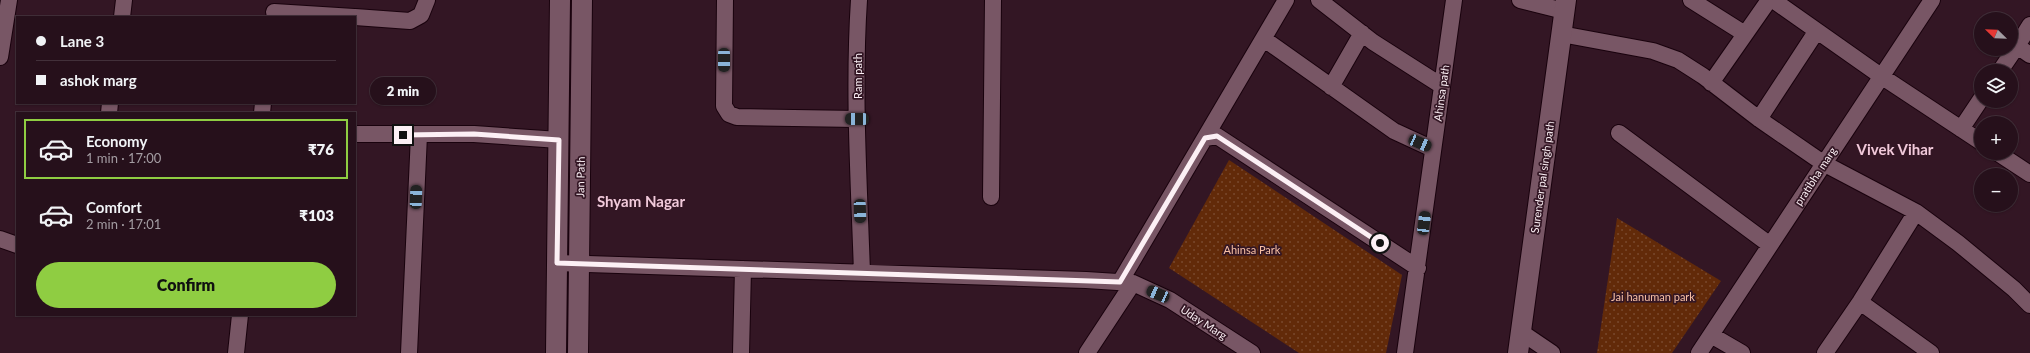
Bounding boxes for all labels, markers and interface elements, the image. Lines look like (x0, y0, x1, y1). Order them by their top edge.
north arrow (1974, 12, 2018, 56)
map controls (1974, 12, 2018, 212)
text: Lane 3 (60, 32, 104, 50)
car (718, 48, 730, 72)
street label: Ram path (851, 53, 864, 99)
street label: Ahinsa path (1431, 64, 1451, 122)
button: layers (1974, 64, 2018, 108)
text: ashok marg (60, 71, 137, 89)
callout: 2 min (370, 77, 436, 105)
text: 2 min (387, 83, 419, 99)
car (845, 113, 869, 125)
button: + (1974, 116, 2018, 160)
street label: Surender pal singh path (1528, 120, 1556, 234)
route end (394, 126, 412, 144)
icon: car (38, 131, 74, 167)
text: Economy (86, 132, 147, 150)
car (1407, 133, 1433, 153)
text: ₹76 (308, 140, 334, 158)
district label: Vivek Vihar (1856, 140, 1934, 158)
street label: pratibha marg (1791, 144, 1839, 208)
text: 1 min · 17:00 (86, 150, 161, 166)
street label: Jan Path (573, 157, 587, 197)
button: − (1974, 168, 2018, 212)
car (410, 185, 422, 209)
district label: Shyam Nagar (597, 192, 685, 210)
icon: car (38, 197, 74, 233)
text: Comfort (86, 198, 142, 216)
car (854, 199, 866, 223)
text: ₹103 (299, 206, 334, 224)
car (1417, 210, 1431, 236)
text: 2 min · 17:01 (86, 216, 161, 232)
route start (1371, 234, 1389, 252)
park label: Ahinsa Park (1224, 243, 1281, 256)
button: Confirm (36, 262, 336, 308)
car (1145, 284, 1171, 304)
park label: Jai hanuman park (1611, 290, 1695, 303)
street label: Uday Marg (1178, 302, 1230, 342)

